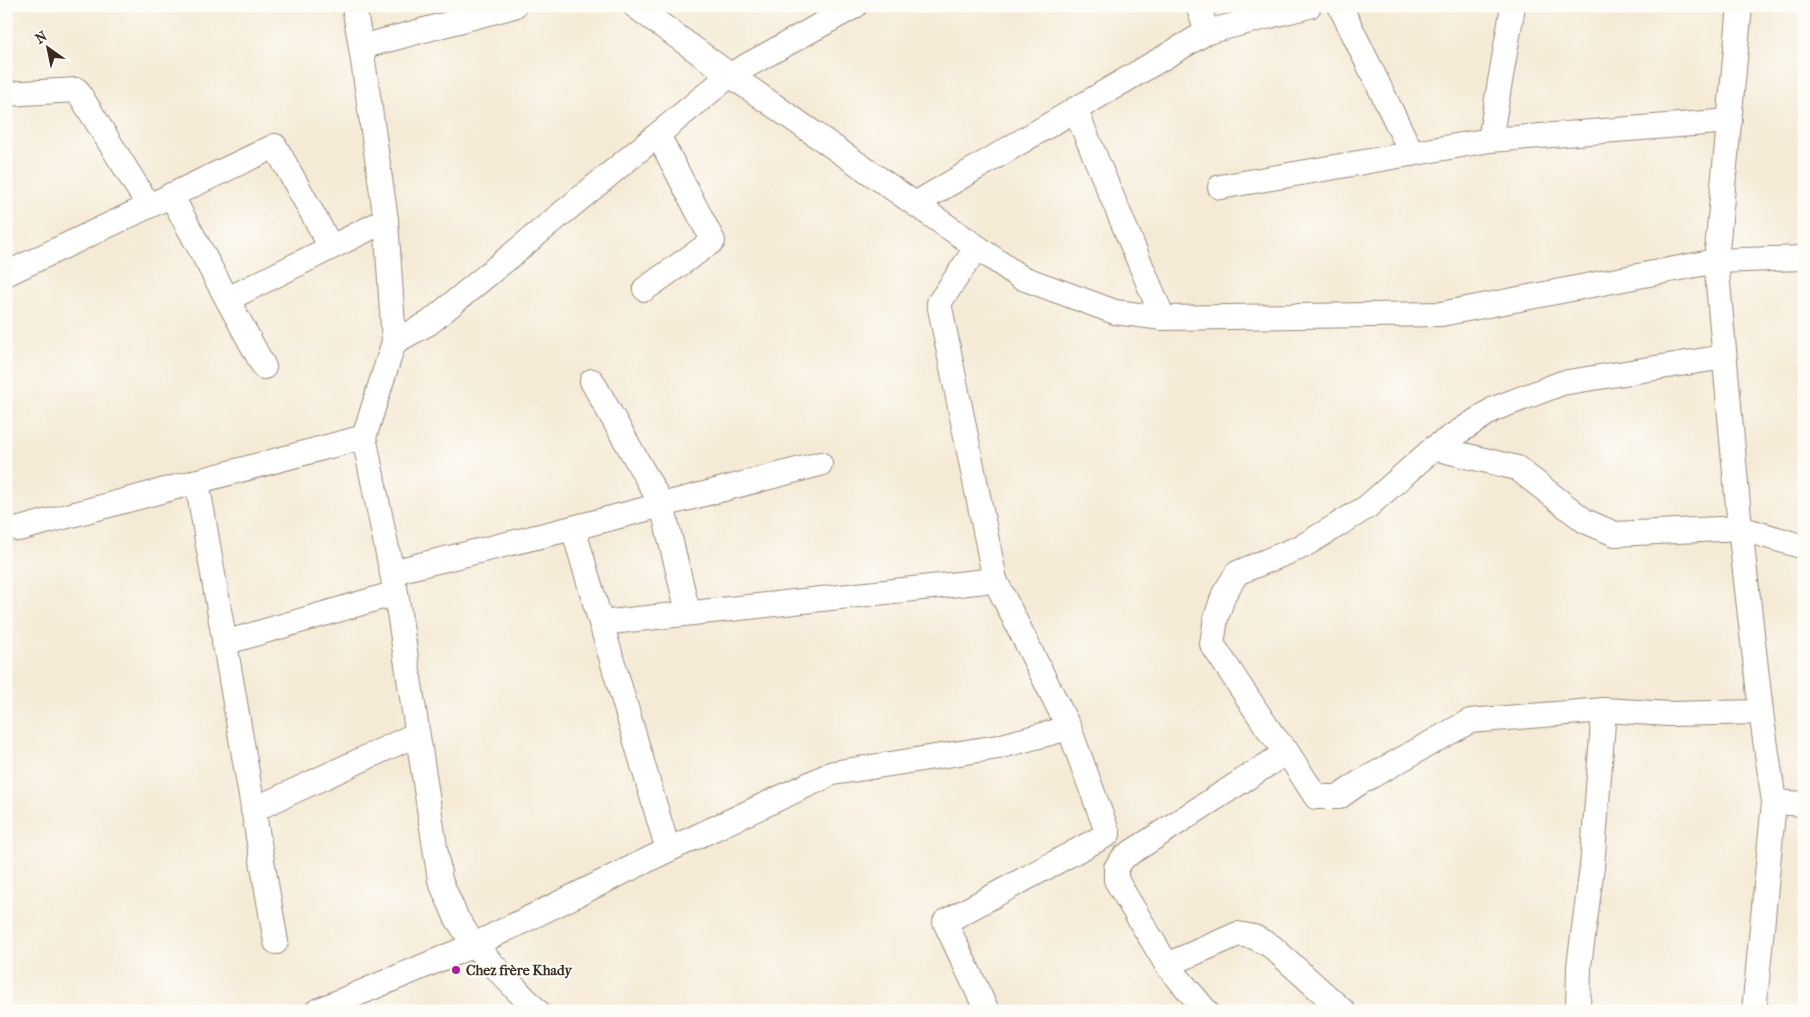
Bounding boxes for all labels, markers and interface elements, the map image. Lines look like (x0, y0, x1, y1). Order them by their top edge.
north arrow (22, 22, 72, 72)
text: N (32, 27, 51, 48)
place label: Chez frère Khady (466, 962, 574, 979)
marker: Chez frère Khady (450, 964, 462, 976)

